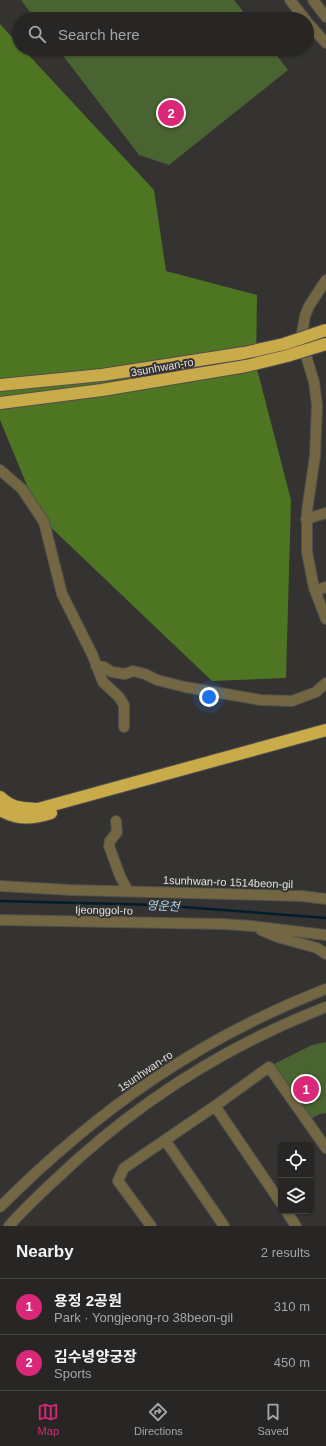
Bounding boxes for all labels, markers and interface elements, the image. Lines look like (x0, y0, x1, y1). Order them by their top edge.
search box (12, 12, 314, 56)
icon: search (26, 23, 48, 45)
text: Search here (58, 26, 140, 43)
pin: 2 (158, 98, 184, 128)
street label: 3sunhwan-ro (130, 356, 194, 378)
your location (199, 687, 219, 707)
street label: 1sunhwan-ro 1514beon-gil (163, 874, 293, 890)
water label: 영운천 (146, 898, 182, 914)
street label: Ijeonggol-ro (75, 903, 133, 917)
street label: 1sunhwan-ro (115, 1048, 175, 1094)
pin: 1 (293, 1074, 319, 1104)
map controls (278, 1142, 314, 1214)
button: locate (278, 1142, 314, 1178)
button: layers (278, 1178, 314, 1214)
text: Nearby (16, 1242, 74, 1261)
text: 2 results (261, 1245, 310, 1260)
text: 용정 2공원 (54, 1292, 122, 1309)
text: 1 (25, 1299, 33, 1314)
text: 310 m (274, 1299, 310, 1314)
text: Park · Yongjeong-ro 38beon-gil (54, 1310, 233, 1325)
text: 김수녕양궁장 (54, 1348, 137, 1365)
text: 2 (25, 1355, 33, 1370)
text: 450 m (274, 1355, 310, 1370)
text: Sports (54, 1366, 92, 1381)
tab: Map (37, 1401, 59, 1437)
tab: Directions (134, 1401, 183, 1437)
tab: Saved (257, 1401, 289, 1437)

